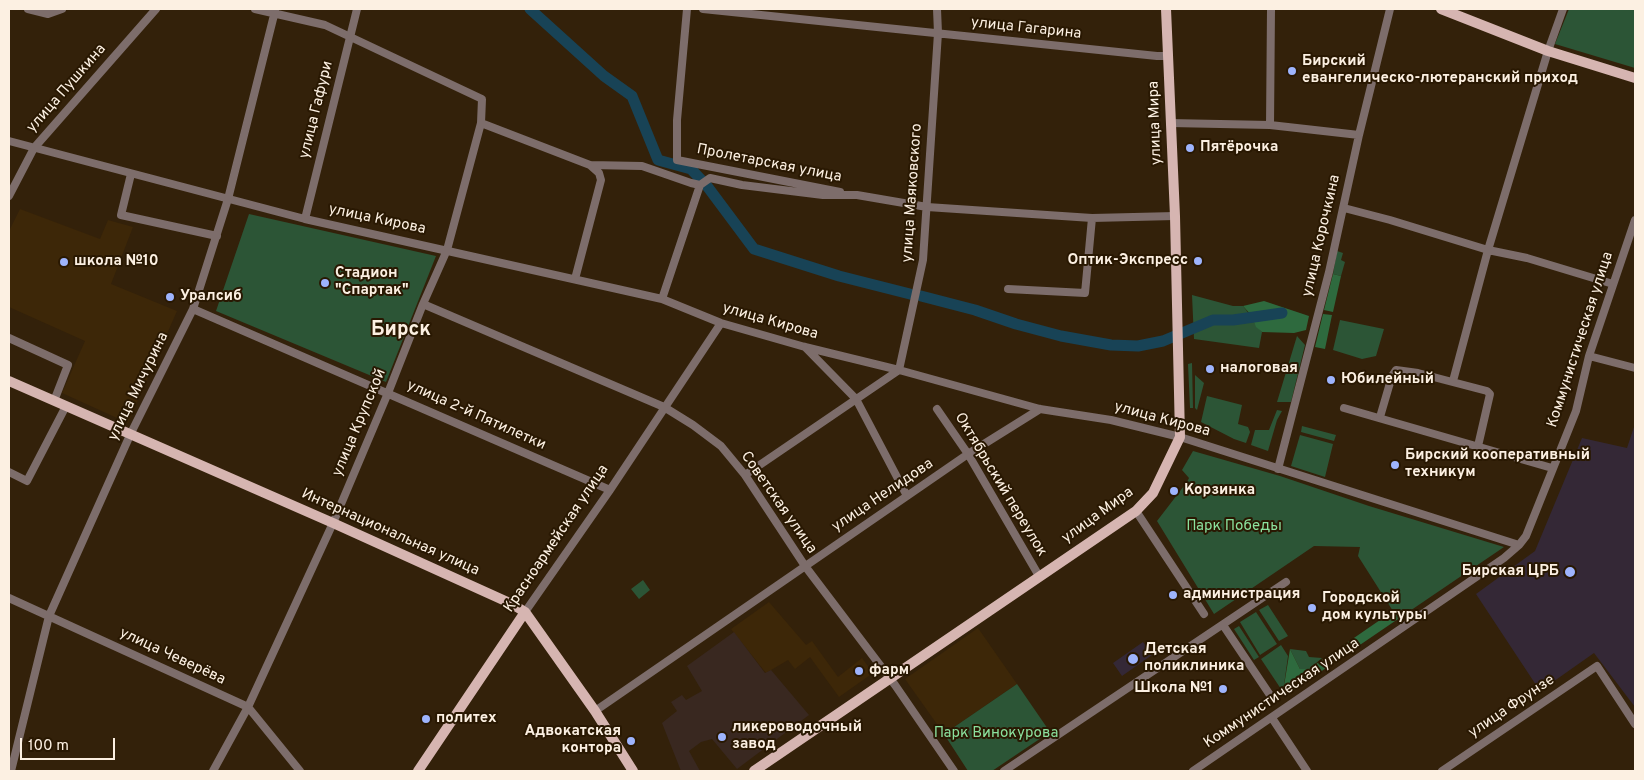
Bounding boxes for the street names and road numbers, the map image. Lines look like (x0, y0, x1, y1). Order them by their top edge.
street label: улица Гагарина (970, 14, 1082, 44)
street label: улица Пушкина (24, 41, 110, 137)
street label: улица Гафури (296, 59, 338, 161)
street label: улица Мира (1146, 81, 1166, 165)
street label: улица Маяковского (899, 123, 927, 263)
street label: Пролетарская улица (695, 141, 843, 187)
street label: улица Корочкина (1299, 173, 1345, 299)
street label: улица Кирова (327, 201, 427, 239)
street label: Коммунистическая улица (1544, 250, 1618, 430)
street label: улица Кирова (720, 300, 820, 344)
street label: улица Мичурина (105, 330, 173, 444)
street label: улица Крупской (329, 366, 391, 480)
street label: улица 2-й Пятилетки (404, 377, 548, 455)
street label: улица Кирова (1112, 399, 1212, 441)
street label: Октябрьский переулок (950, 410, 1050, 560)
street label: Советская улица (736, 448, 820, 558)
street label: улица Нелидова (829, 455, 937, 537)
street label: Красноармейская улица (501, 462, 613, 616)
street label: улица Мира (1059, 484, 1137, 548)
street label: Интернациональная улица (298, 486, 482, 580)
street label: улица Чеверёва (116, 625, 228, 689)
street label: Коммунистическая улица (1201, 635, 1363, 753)
street label: улица Фрунзе (1466, 672, 1558, 742)

